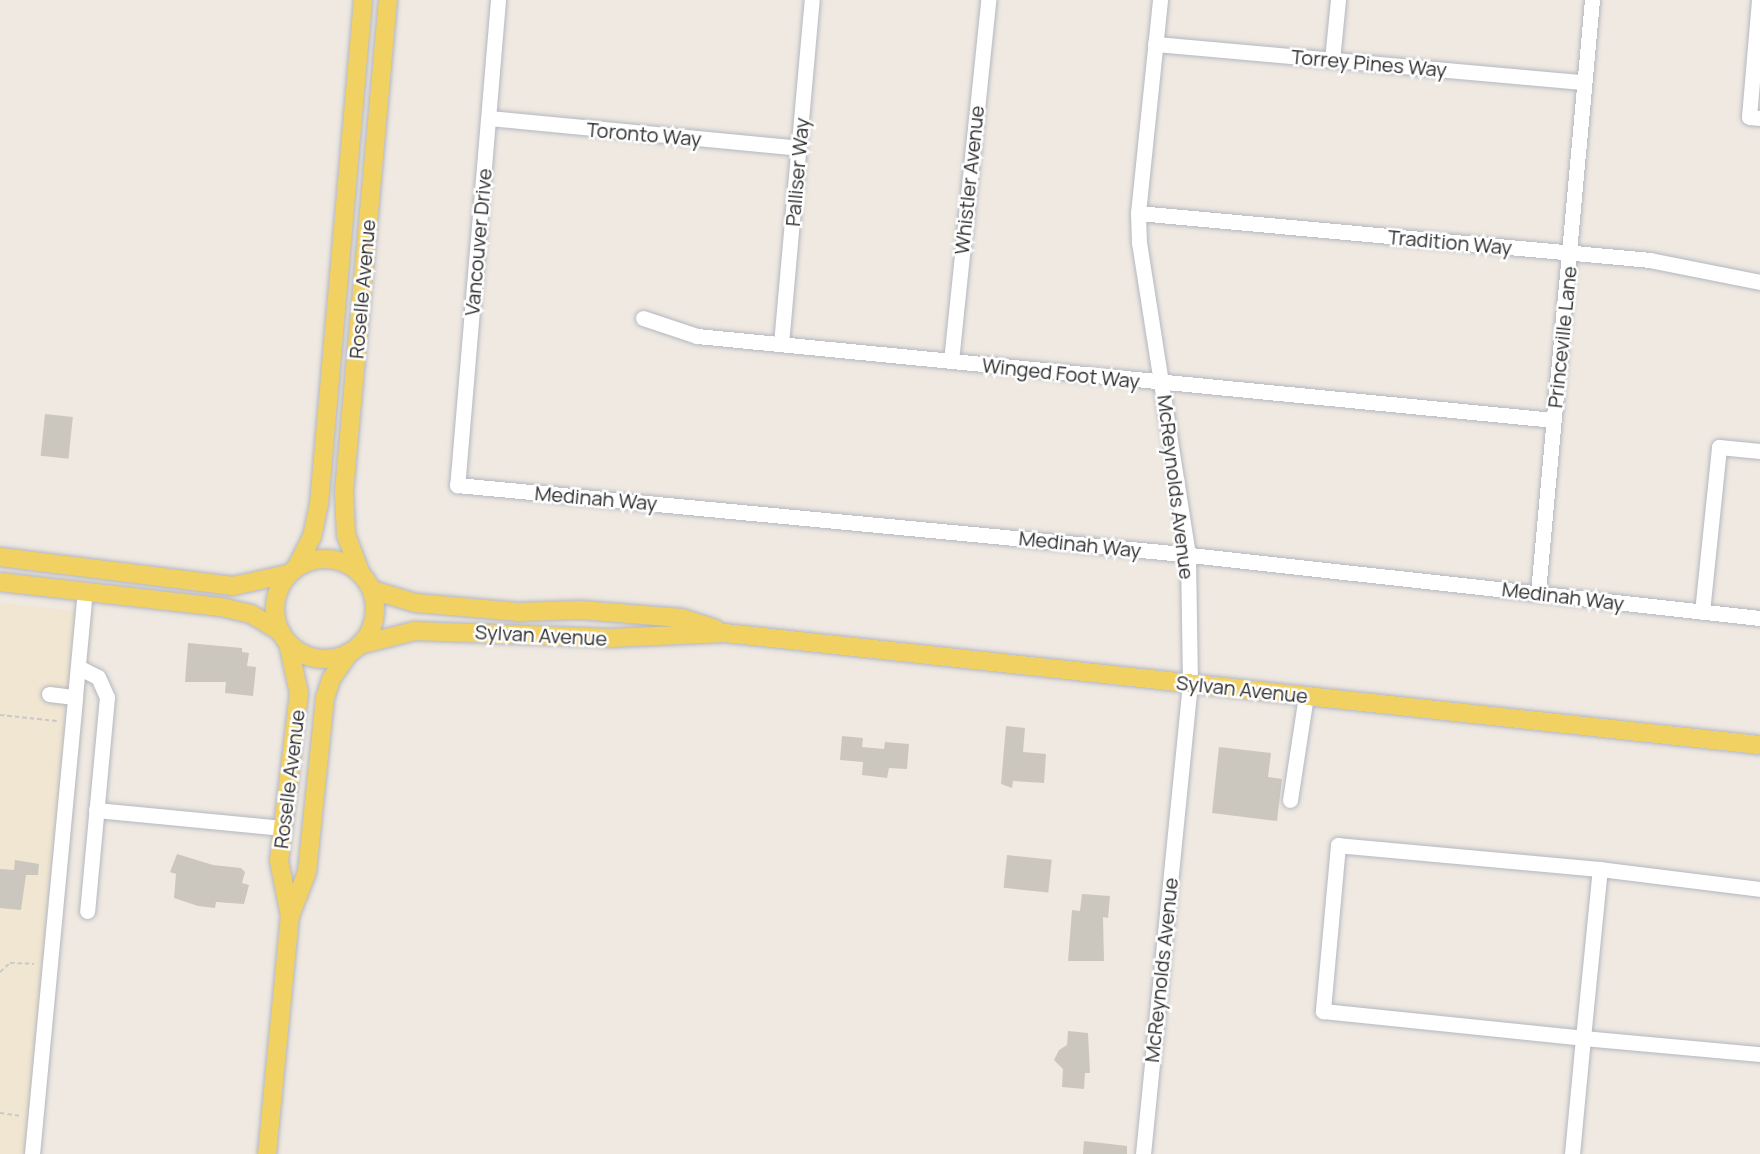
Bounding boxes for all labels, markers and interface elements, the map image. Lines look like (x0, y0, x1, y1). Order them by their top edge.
street label: Torrey Pines Way (1290, 44, 1448, 82)
street label: Whistler Avenue (949, 104, 989, 256)
street label: Toronto Way (586, 117, 702, 151)
street label: Palliser Way (780, 117, 814, 227)
street label: Vancouver Drive (460, 167, 496, 317)
street label: Roselle Avenue (344, 218, 380, 360)
street label: Tradition Way (1387, 225, 1513, 259)
street label: Princeville Lane (1543, 265, 1581, 409)
street label: Winged Foot Way (981, 353, 1141, 393)
street label: McReynolds Avenue (1153, 393, 1199, 581)
street label: Medinah Way (534, 481, 658, 515)
street label: Medinah Way (1018, 526, 1142, 562)
street label: Medinah Way (1501, 577, 1625, 615)
street label: Sylvan Avenue (474, 620, 608, 650)
street label: Sylvan Avenue (1175, 670, 1309, 708)
street label: Roselle Avenue (269, 708, 309, 850)
street label: McReynolds Avenue (1139, 876, 1183, 1064)

